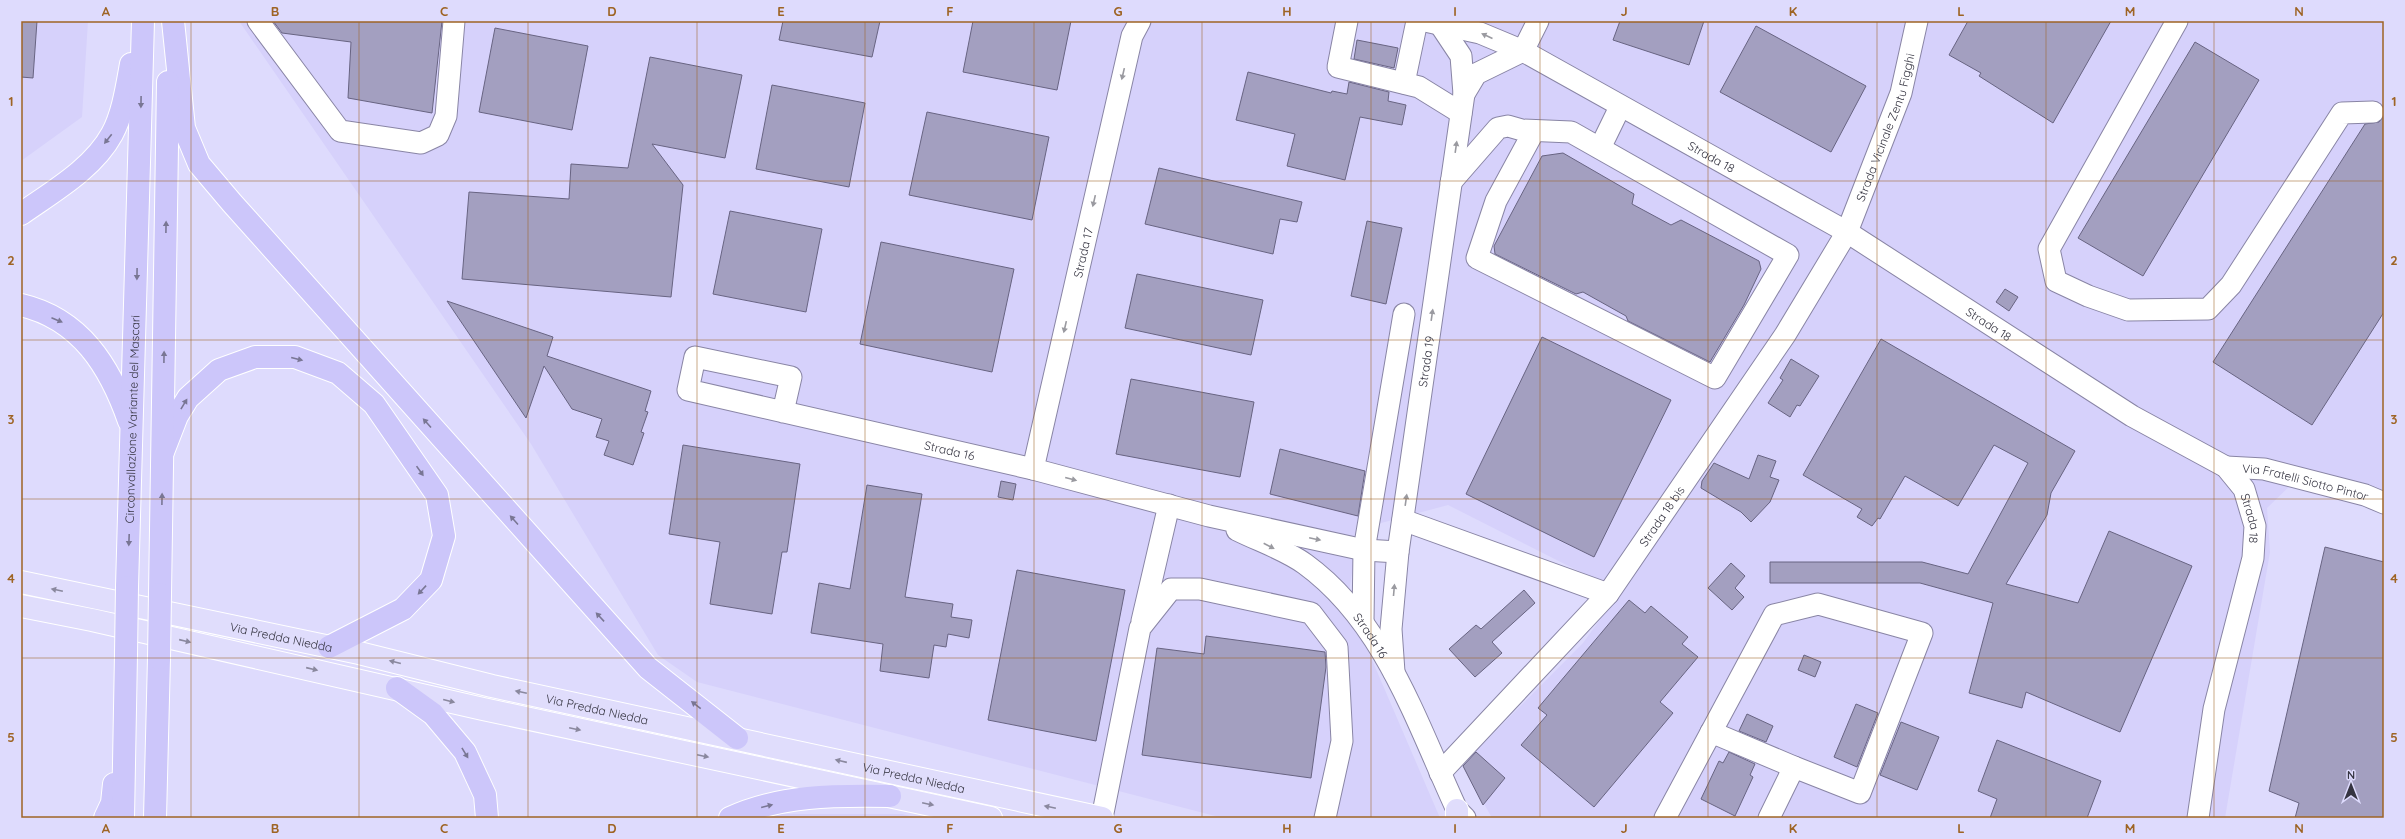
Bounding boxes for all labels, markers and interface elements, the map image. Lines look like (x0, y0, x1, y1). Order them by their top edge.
text: A (102, 3, 111, 19)
text: B (271, 3, 279, 19)
text: C (440, 3, 448, 19)
text: D (607, 3, 617, 19)
text: E (777, 3, 785, 19)
text: F (946, 3, 954, 19)
text: G (1113, 3, 1123, 19)
text: H (1282, 3, 1292, 19)
text: I (1453, 3, 1457, 19)
text: J (1620, 3, 1628, 19)
text: K (1789, 3, 1798, 19)
text: L (1957, 3, 1965, 19)
text: M (2125, 3, 2135, 19)
text: N (2294, 3, 2304, 19)
one-way arrow (1481, 33, 1493, 39)
street label: Strada Vicinale Zentu Figghi (1852, 52, 1917, 203)
one-way arrow (1120, 68, 1126, 80)
text: 1 (8, 93, 14, 109)
text: 1 (2391, 93, 2397, 109)
one-way arrow (138, 96, 144, 109)
one-way arrow (104, 134, 112, 145)
street label: Strada 18 (1686, 137, 1738, 175)
one-way arrow (1453, 141, 1459, 154)
one-way arrow (1091, 194, 1097, 207)
one-way arrow (163, 220, 169, 233)
street label: Strada 17 (1069, 226, 1095, 279)
text: 2 (7, 252, 15, 268)
text: 2 (2390, 252, 2398, 268)
one-way arrow (134, 268, 140, 281)
street label: Strada 18 (1963, 303, 2015, 344)
one-way arrow (1429, 309, 1435, 322)
street label: Circonvallazione Variante del Mascari (121, 315, 142, 523)
one-way arrow (52, 317, 64, 323)
one-way arrow (1062, 321, 1068, 334)
street label: Strada 19 (1414, 334, 1437, 388)
one-way arrow (161, 350, 167, 363)
one-way arrow (292, 356, 304, 362)
one-way arrow (181, 398, 188, 410)
text: 3 (8, 411, 15, 427)
text: 3 (2391, 411, 2398, 427)
one-way arrow (423, 418, 432, 428)
street label: Strada 16 (923, 437, 977, 463)
street label: Via Fratelli Siotto Pintor (2242, 460, 2371, 503)
one-way arrow (416, 466, 424, 476)
one-way arrow (1065, 476, 1077, 482)
street label: Strada 18 bis (1635, 482, 1688, 549)
street label: Strada 18 (2238, 491, 2263, 544)
one-way arrow (159, 492, 165, 505)
one-way arrow (1403, 493, 1409, 506)
one-way arrow (509, 515, 518, 526)
one-way arrow (126, 534, 132, 547)
one-way arrow (1309, 537, 1321, 543)
one-way arrow (1263, 543, 1274, 549)
text: 4 (7, 570, 15, 586)
text: 4 (2390, 570, 2398, 586)
one-way arrow (1391, 584, 1398, 596)
one-way arrow (417, 585, 427, 595)
one-way arrow (51, 586, 63, 592)
street label: Strada 16 (1351, 610, 1392, 661)
one-way arrow (596, 612, 605, 622)
street label: Via Predda Niedda (229, 619, 334, 655)
one-way arrow (179, 638, 191, 644)
one-way arrow (389, 659, 401, 665)
one-way arrow (306, 667, 318, 673)
one-way arrow (515, 689, 527, 695)
street label: Via Predda Niedda (545, 690, 650, 727)
one-way arrow (442, 698, 455, 704)
one-way arrow (690, 701, 701, 710)
one-way arrow (569, 726, 582, 732)
text: 5 (7, 729, 15, 745)
text: 5 (2390, 729, 2398, 745)
one-way arrow (461, 747, 468, 759)
one-way arrow (696, 753, 709, 759)
one-way arrow (834, 758, 847, 764)
street label: Via Predda Niedda (861, 759, 966, 796)
north arrow (2331, 765, 2371, 805)
text: N (2347, 768, 2355, 782)
one-way arrow (922, 802, 934, 808)
one-way arrow (761, 803, 773, 809)
one-way arrow (1044, 803, 1056, 809)
text: A (102, 820, 111, 836)
text: B (271, 820, 279, 836)
text: C (440, 820, 448, 836)
text: D (607, 820, 617, 836)
text: E (777, 820, 785, 836)
text: F (946, 820, 954, 836)
text: G (1113, 820, 1123, 836)
text: H (1282, 820, 1292, 836)
text: I (1453, 820, 1457, 836)
text: J (1620, 820, 1628, 836)
text: K (1789, 820, 1798, 836)
text: L (1957, 820, 1965, 836)
text: M (2125, 820, 2135, 836)
text: N (2294, 820, 2304, 836)

